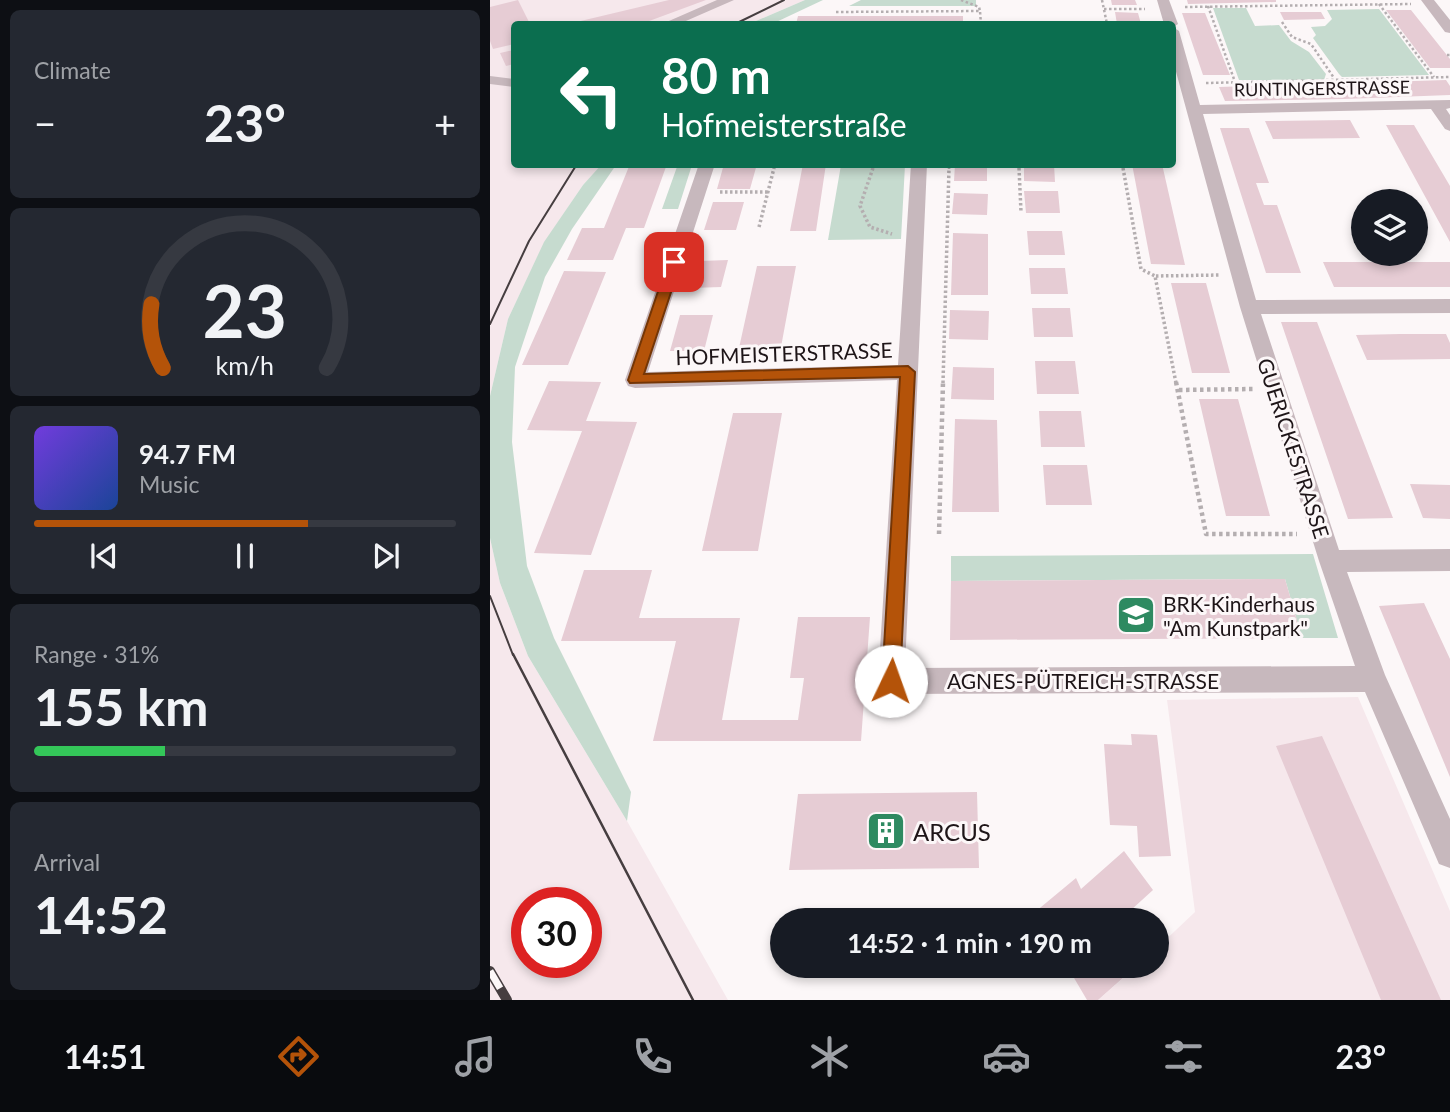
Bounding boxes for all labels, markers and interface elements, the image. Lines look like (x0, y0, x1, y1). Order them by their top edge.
text: 80 m (661, 46, 771, 104)
icon: left (546, 49, 637, 140)
text: Climate (34, 56, 111, 84)
street label: RUNTINGERSTRASSE (1234, 75, 1410, 101)
text: 23° (204, 91, 286, 153)
text: − (34, 100, 56, 146)
text: + (434, 100, 456, 146)
text: Hofmeisterstraße (661, 105, 907, 144)
map controls (1351, 189, 1428, 266)
button: layers (1351, 189, 1428, 266)
pin (644, 232, 704, 292)
icon: arrive (655, 243, 693, 281)
text: 23 (203, 266, 287, 354)
street label: HOFMEISTERSTRASSE (675, 337, 893, 369)
text: km/h (216, 350, 274, 380)
street label: GUERICKESTRASSE (1253, 355, 1335, 541)
text: 94.7 FM (139, 438, 236, 470)
text: Music (139, 470, 199, 498)
icon: previous (85, 537, 123, 575)
icon: pause (226, 537, 264, 575)
icon: next (367, 537, 405, 575)
place label: BRK-Kinderhaus "Am Kunstpark" (1163, 591, 1315, 640)
school or university icon: BRK-Kinderhaus "Am Kunstpark" (1115, 594, 1157, 636)
text: Range · 31% (34, 640, 159, 668)
position arrow (854, 644, 928, 718)
street label: AGNES-PÜTREICH-STRASSE (947, 668, 1219, 693)
text: 155 km (34, 675, 208, 737)
building icon: ARCUS (865, 810, 907, 852)
place label: ARCUS (913, 817, 991, 846)
text: Arrival (34, 848, 100, 876)
text: 14:52 (34, 883, 168, 945)
speed limit sign: 30 (511, 887, 602, 978)
text: 14:52 · 1 min · 190 m (847, 927, 1092, 959)
icon: directions (274, 1032, 323, 1081)
icon: music (451, 1032, 500, 1081)
icon: phone (628, 1032, 677, 1081)
icon: climate (805, 1032, 854, 1081)
icon: car (982, 1032, 1031, 1081)
icon: filters (1159, 1032, 1208, 1081)
text: 14:51 (64, 1037, 146, 1076)
text: 23° (1336, 1037, 1386, 1076)

